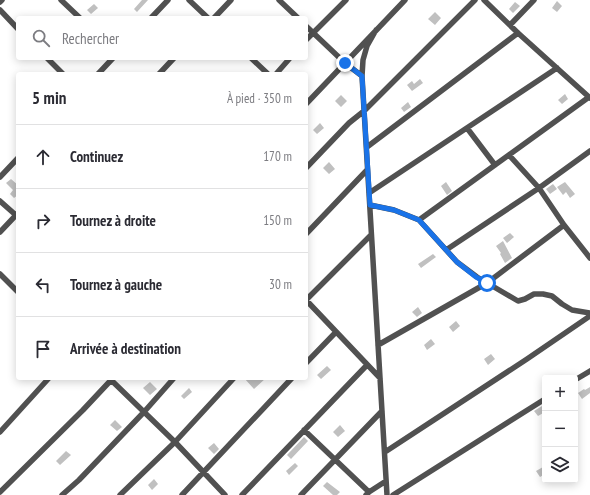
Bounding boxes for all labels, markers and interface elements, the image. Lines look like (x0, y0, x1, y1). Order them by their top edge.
search box (16, 16, 308, 60)
icon: search (30, 27, 52, 49)
text: Rechercher (62, 29, 119, 48)
route end (336, 54, 354, 72)
text: 5 min (32, 87, 66, 109)
text: À pied · 350 m (227, 90, 292, 107)
icon: ahead (32, 146, 54, 168)
text: Continuez (70, 147, 123, 166)
text: 170 m (263, 148, 292, 165)
icon: right (32, 210, 54, 232)
text: Tournez à droite (70, 211, 156, 230)
text: 150 m (263, 212, 292, 229)
icon: left (32, 274, 54, 296)
route start (478, 274, 496, 292)
text: Tournez à gauche (70, 275, 162, 294)
text: 30 m (269, 276, 292, 293)
icon: arrive (32, 338, 54, 360)
text: Arrivée à destination (70, 339, 181, 358)
map controls (542, 375, 578, 483)
button: + (542, 375, 578, 411)
button: − (542, 411, 578, 447)
button: layers (542, 447, 578, 483)

